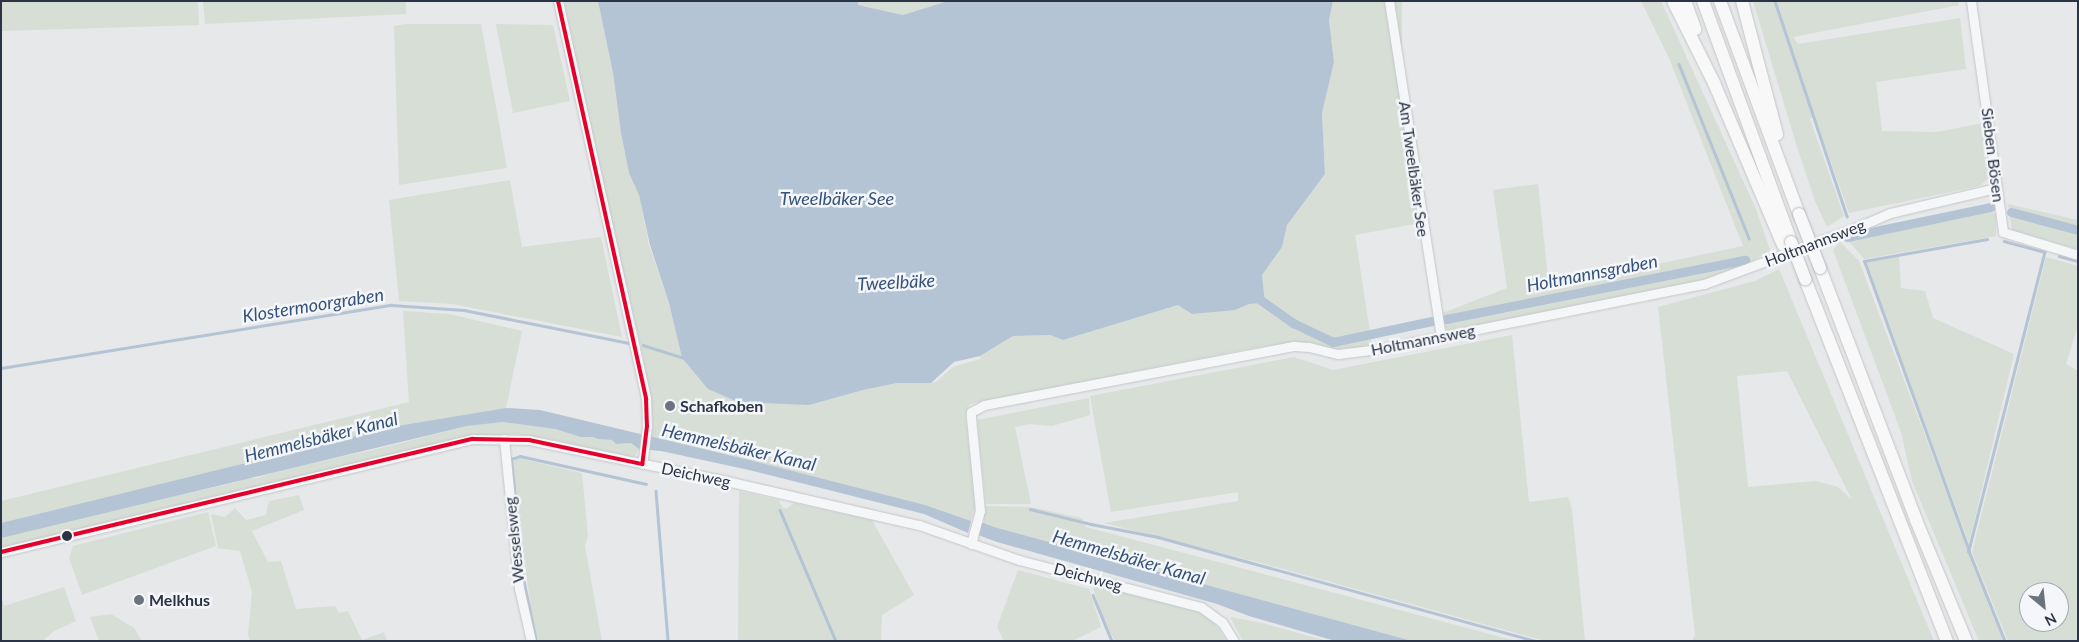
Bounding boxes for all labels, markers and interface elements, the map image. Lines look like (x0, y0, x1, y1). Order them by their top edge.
street label: Am Tweelbäker See (1395, 99, 1433, 239)
street label: Sieben Bösen (1978, 107, 2008, 203)
water label: Tweelbäker See (780, 187, 894, 209)
street label: Holtmannsweg (1762, 215, 1868, 271)
water label: Holtmannsgraben (1525, 250, 1659, 296)
water label: Tweelbäke (857, 269, 935, 295)
water label: Klostermoorgraben (241, 283, 385, 327)
street label: Holtmannsweg (1369, 320, 1477, 360)
place label: Schafkoben (680, 396, 763, 416)
marker: Schafkoben (664, 400, 676, 412)
water label: Hemmelsbäker Kanal (242, 407, 400, 467)
water label: Hemmelsbäker Kanal (660, 419, 818, 475)
street label: Deichweg (660, 458, 732, 492)
street label: Wesselsweg (500, 496, 528, 584)
water label: Hemmelsbäker Kanal (1050, 525, 1208, 589)
unlabelled marker (62, 531, 72, 541)
street label: Deichweg (1052, 559, 1124, 595)
north arrow (2019, 582, 2069, 632)
place label: Melkhus (149, 590, 210, 610)
marker: Melkhus (133, 594, 145, 606)
text: N (2042, 610, 2060, 630)

